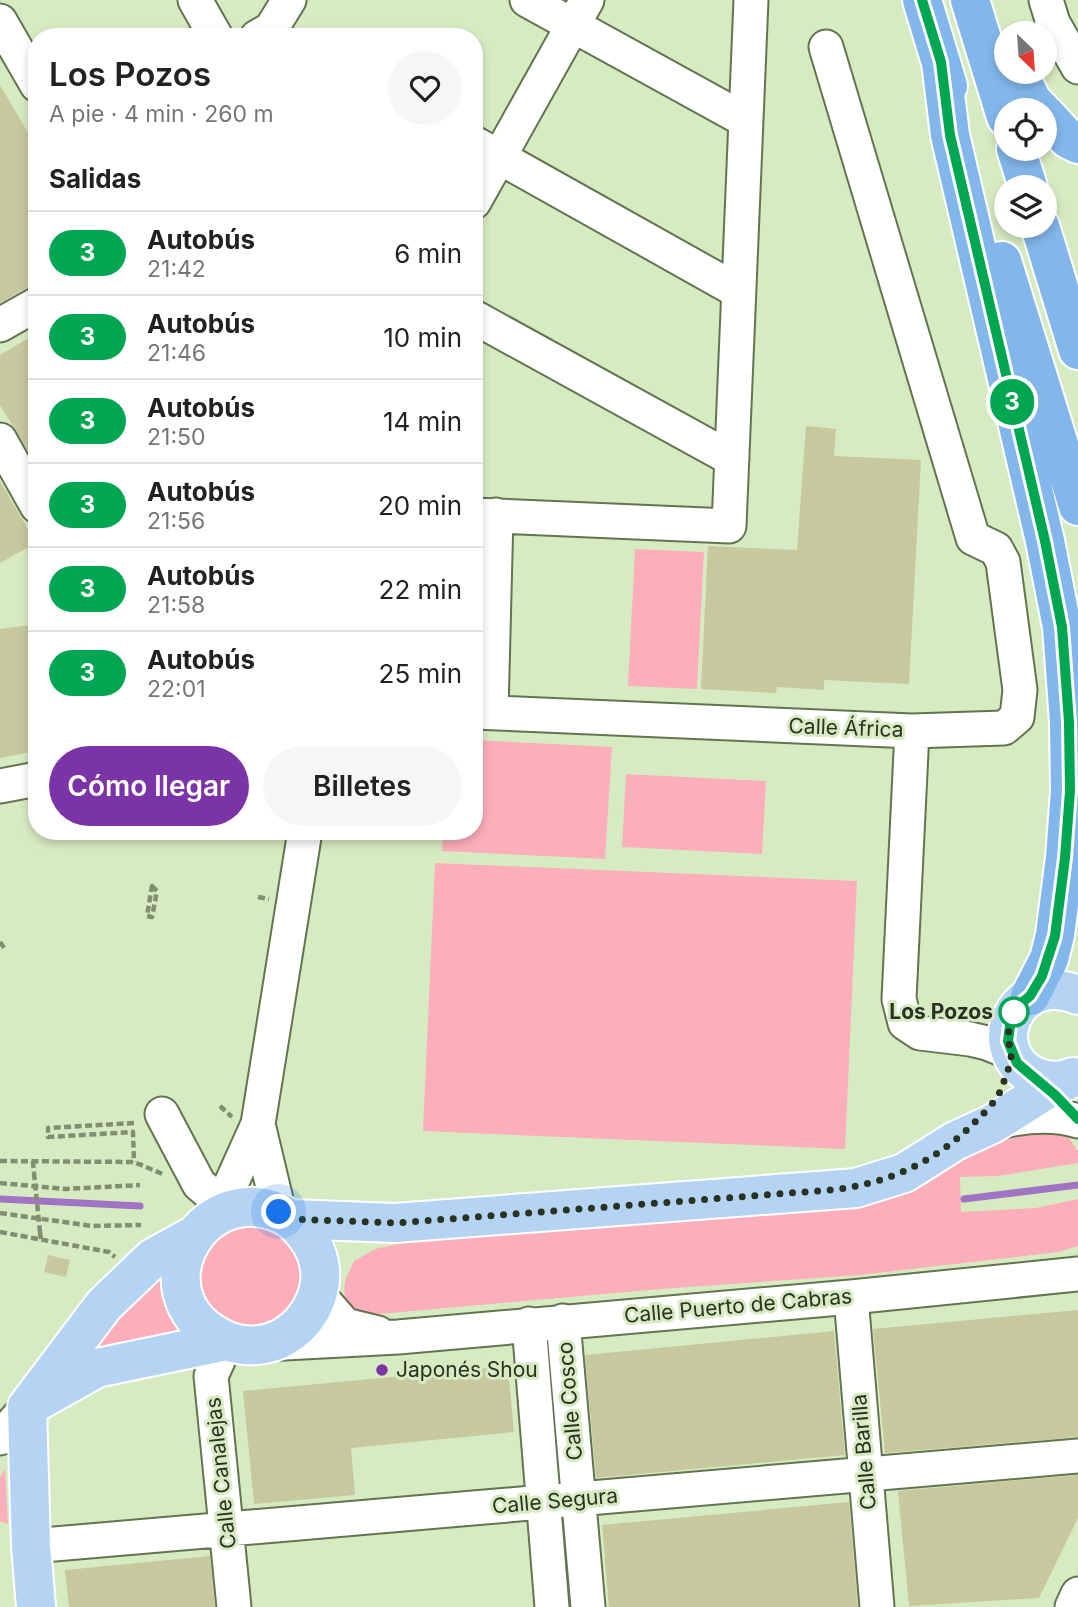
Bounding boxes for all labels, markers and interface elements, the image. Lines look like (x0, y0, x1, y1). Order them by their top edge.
north arrow (994, 21, 1057, 84)
map controls (994, 21, 1057, 238)
button: heart (388, 51, 462, 125)
text: Los Pozos (49, 54, 211, 94)
button: locate (994, 98, 1057, 161)
text: A pie · 4 min · 260 m (49, 100, 274, 128)
text: Salidas (49, 163, 141, 194)
button: layers (994, 175, 1057, 238)
text: Autobús (147, 224, 255, 255)
text: 3 (80, 238, 95, 267)
text: 6 min (394, 238, 462, 269)
text: 21:42 (147, 255, 206, 283)
text: Autobús (147, 308, 255, 339)
text: 3 (80, 322, 95, 351)
text: 10 min (383, 322, 462, 353)
text: 21:46 (147, 339, 206, 367)
line badge: 3 (989, 379, 1035, 425)
text: 3 (1004, 387, 1020, 416)
text: Autobús (147, 392, 255, 423)
text: 3 (80, 406, 95, 435)
text: 14 min (383, 406, 462, 437)
text: 21:50 (147, 423, 206, 451)
text: Autobús (147, 476, 255, 507)
text: 3 (80, 490, 95, 519)
text: 20 min (378, 490, 462, 521)
text: 21:56 (147, 507, 205, 535)
text: Autobús (147, 560, 255, 591)
text: 3 (80, 574, 95, 603)
text: 22 min (379, 574, 462, 605)
text: 21:58 (147, 591, 205, 619)
text: Autobús (147, 644, 255, 675)
text: 3 (80, 658, 95, 687)
text: 25 min (379, 658, 462, 689)
text: 22:01 (147, 675, 206, 703)
street label: Calle África (788, 712, 904, 742)
button: Cómo llegar (49, 746, 249, 826)
button: Billetes (263, 746, 462, 826)
marker: Los Pozos (999, 997, 1029, 1027)
place label: Los Pozos (889, 999, 993, 1024)
your location (261, 1194, 296, 1229)
street label: Calle Puerto de Cabras (623, 1283, 853, 1328)
street label: Calle Cosco (552, 1341, 587, 1461)
place label: Japonés Shou (396, 1357, 538, 1382)
marker: Japonés Shou (374, 1362, 390, 1378)
street label: Calle Barilla (846, 1393, 881, 1511)
street label: Calle Canalejas (200, 1396, 241, 1550)
street label: Calle Segura (491, 1483, 619, 1518)

